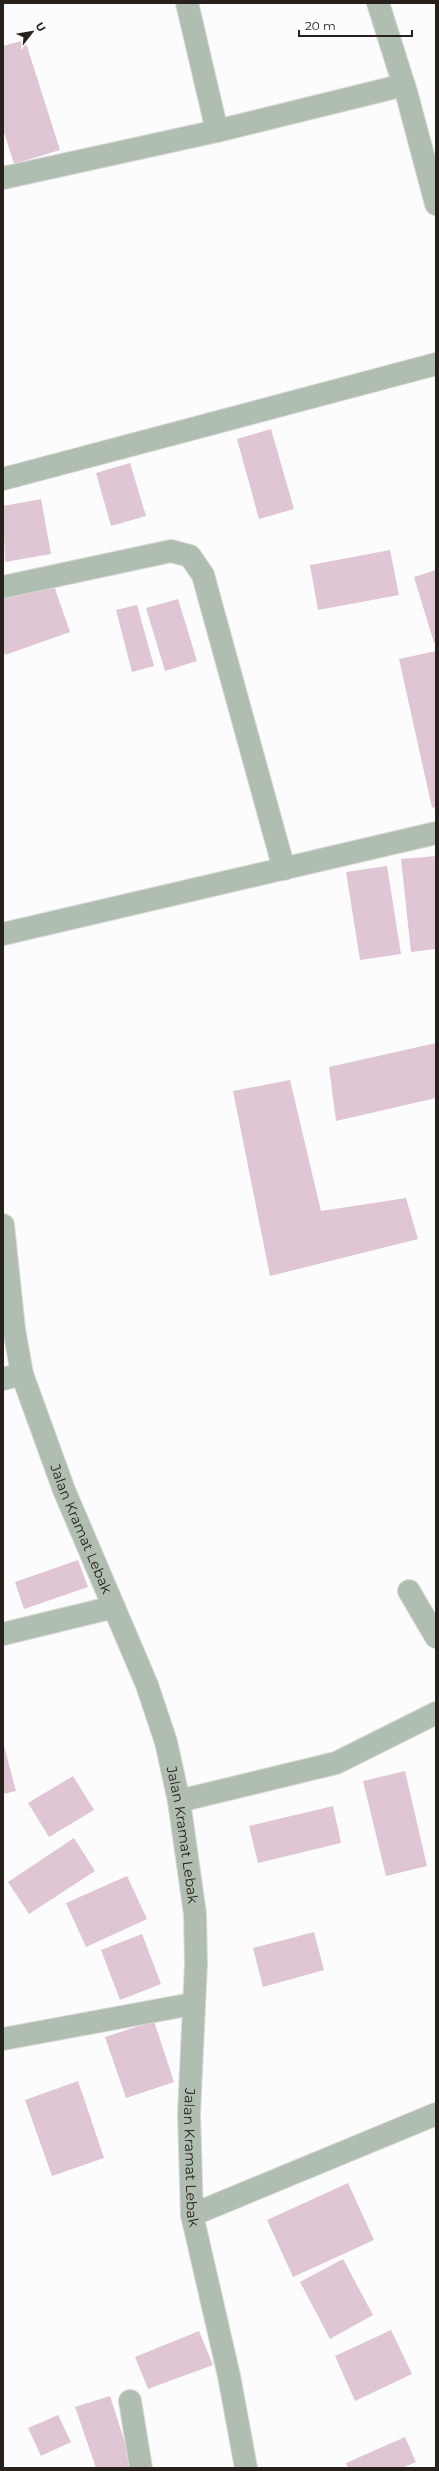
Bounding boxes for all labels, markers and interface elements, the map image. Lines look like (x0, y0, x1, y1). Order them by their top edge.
north arrow (12, 12, 52, 52)
scale bar (299, 12, 412, 38)
text: 20 m (305, 18, 336, 33)
text: U (32, 20, 49, 34)
street label: Jalan Kramat Lebak (46, 1461, 116, 1597)
street label: Jalan Kramat Lebak (162, 1763, 202, 1905)
street label: Jalan Kramat Lebak (180, 2087, 204, 2229)

